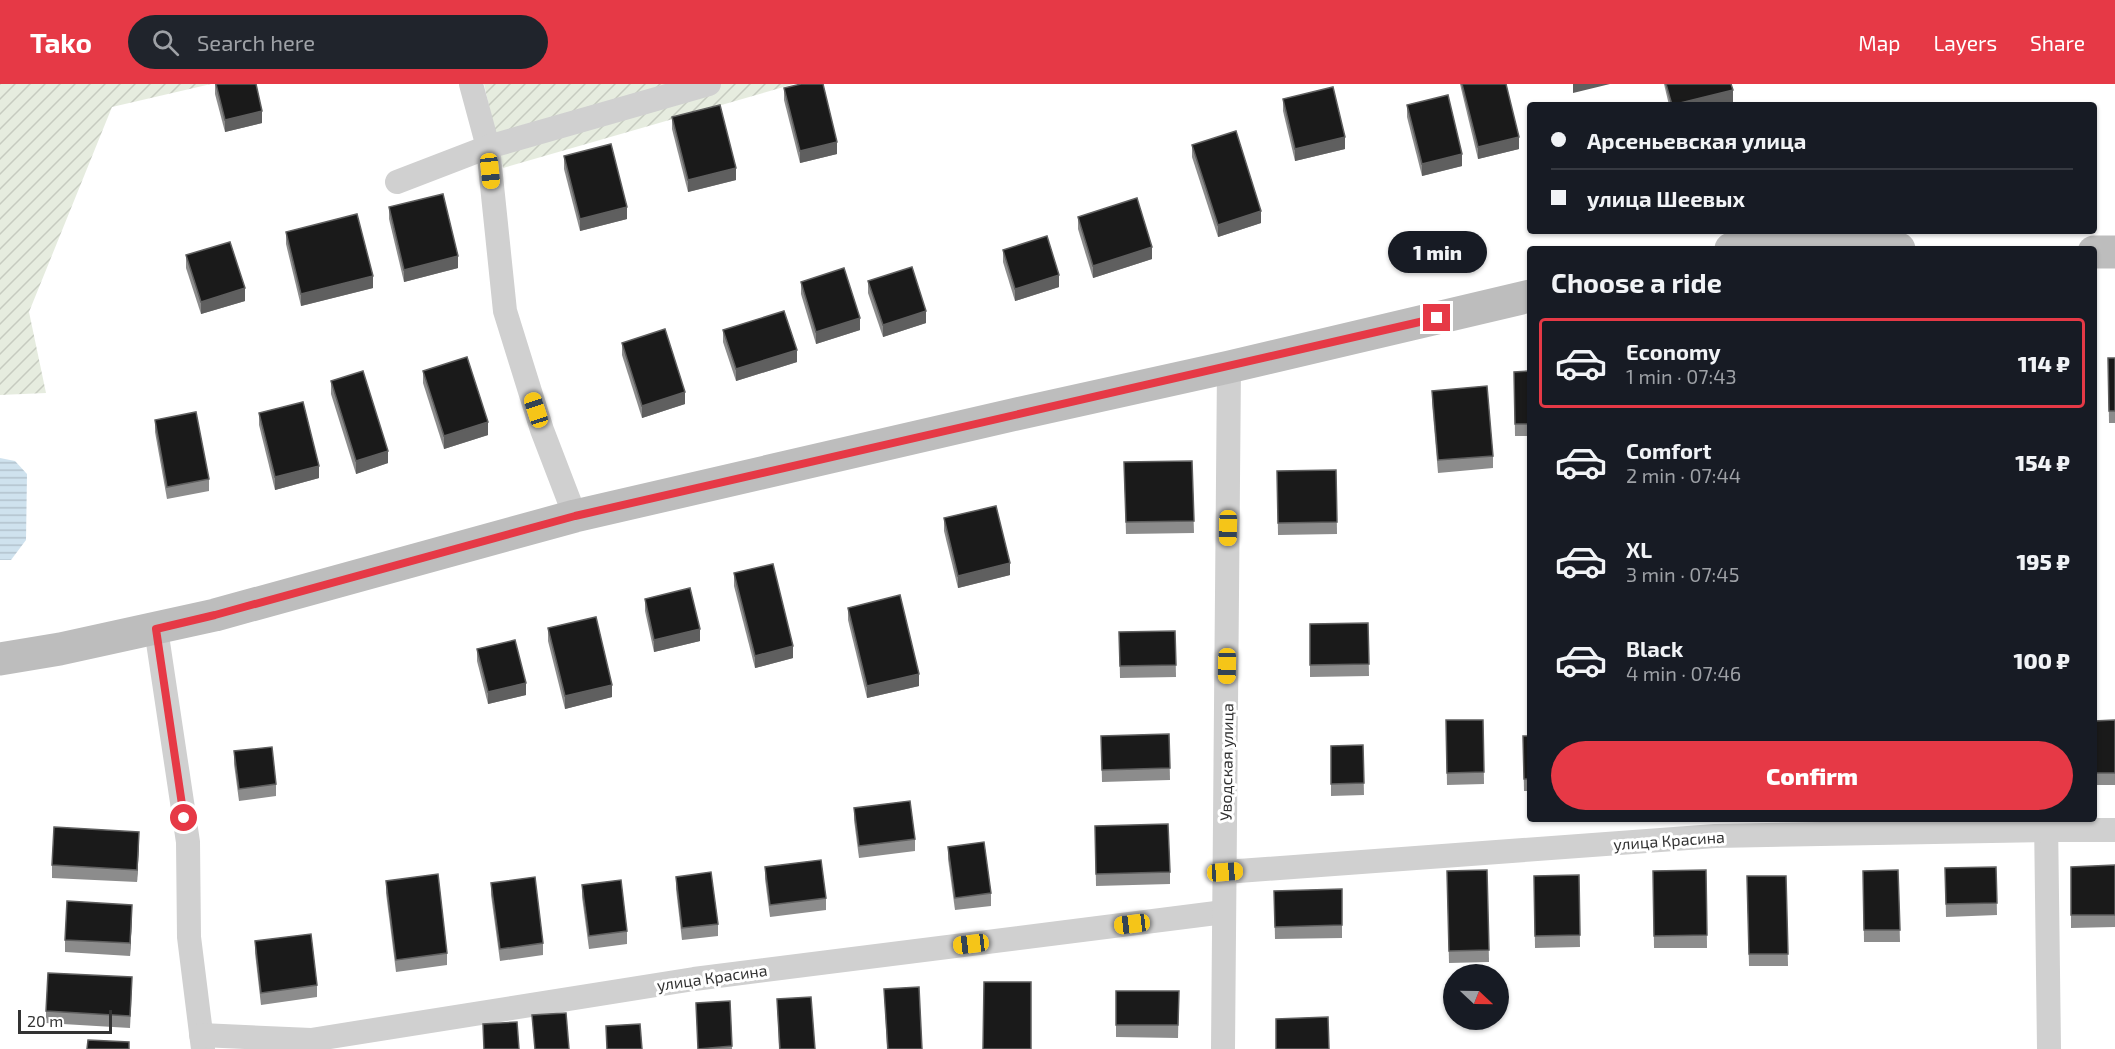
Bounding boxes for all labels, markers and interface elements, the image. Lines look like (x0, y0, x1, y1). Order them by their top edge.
search box (128, 15, 548, 69)
text: Tako (30, 25, 92, 59)
icon: search (149, 26, 182, 59)
text: Search here (197, 29, 315, 55)
text: Map (1858, 30, 1900, 55)
text: Layers (1933, 30, 1997, 55)
text: Share (2030, 30, 2085, 55)
text: Арсеньевская улица (1587, 127, 1806, 153)
car (479, 152, 501, 190)
text: улица Шеевых (1587, 185, 1745, 211)
callout: 1 min (1388, 231, 1486, 273)
text: 1 min (1413, 240, 1462, 264)
text: Choose a ride (1551, 266, 1722, 298)
route end (1423, 304, 1450, 331)
icon: car (1554, 336, 1608, 390)
text: Economy (1626, 338, 1721, 364)
text: 114 ₽ (2018, 350, 2070, 376)
text: 1 min · 07:43 (1626, 364, 1737, 388)
car (522, 390, 550, 430)
icon: car (1554, 435, 1608, 489)
text: Comfort (1626, 437, 1711, 463)
text: 154 ₽ (2015, 449, 2070, 475)
text: 2 min · 07:44 (1626, 463, 1741, 487)
car (1219, 510, 1237, 546)
icon: car (1554, 534, 1608, 588)
text: XL (1626, 536, 1652, 562)
text: 195 ₽ (2016, 548, 2070, 574)
text: 3 min · 07:45 (1626, 562, 1739, 586)
icon: car (1554, 633, 1608, 687)
text: Black (1626, 635, 1683, 661)
text: 100 ₽ (2014, 647, 2070, 673)
car (1218, 648, 1236, 684)
text: 4 min · 07:46 (1626, 661, 1741, 685)
street label: Уводская улица (1215, 703, 1238, 821)
button: Confirm (1551, 741, 2073, 810)
route start (170, 804, 197, 831)
street label: улица Красина (1613, 827, 1725, 854)
car (1206, 862, 1244, 882)
car (1113, 913, 1151, 935)
car (952, 933, 990, 955)
street label: улица Красина (656, 960, 769, 995)
north arrow (1443, 964, 1509, 1030)
map controls (1443, 964, 1509, 1030)
scale bar (18, 1007, 112, 1034)
text: 20 m (27, 1011, 63, 1030)

